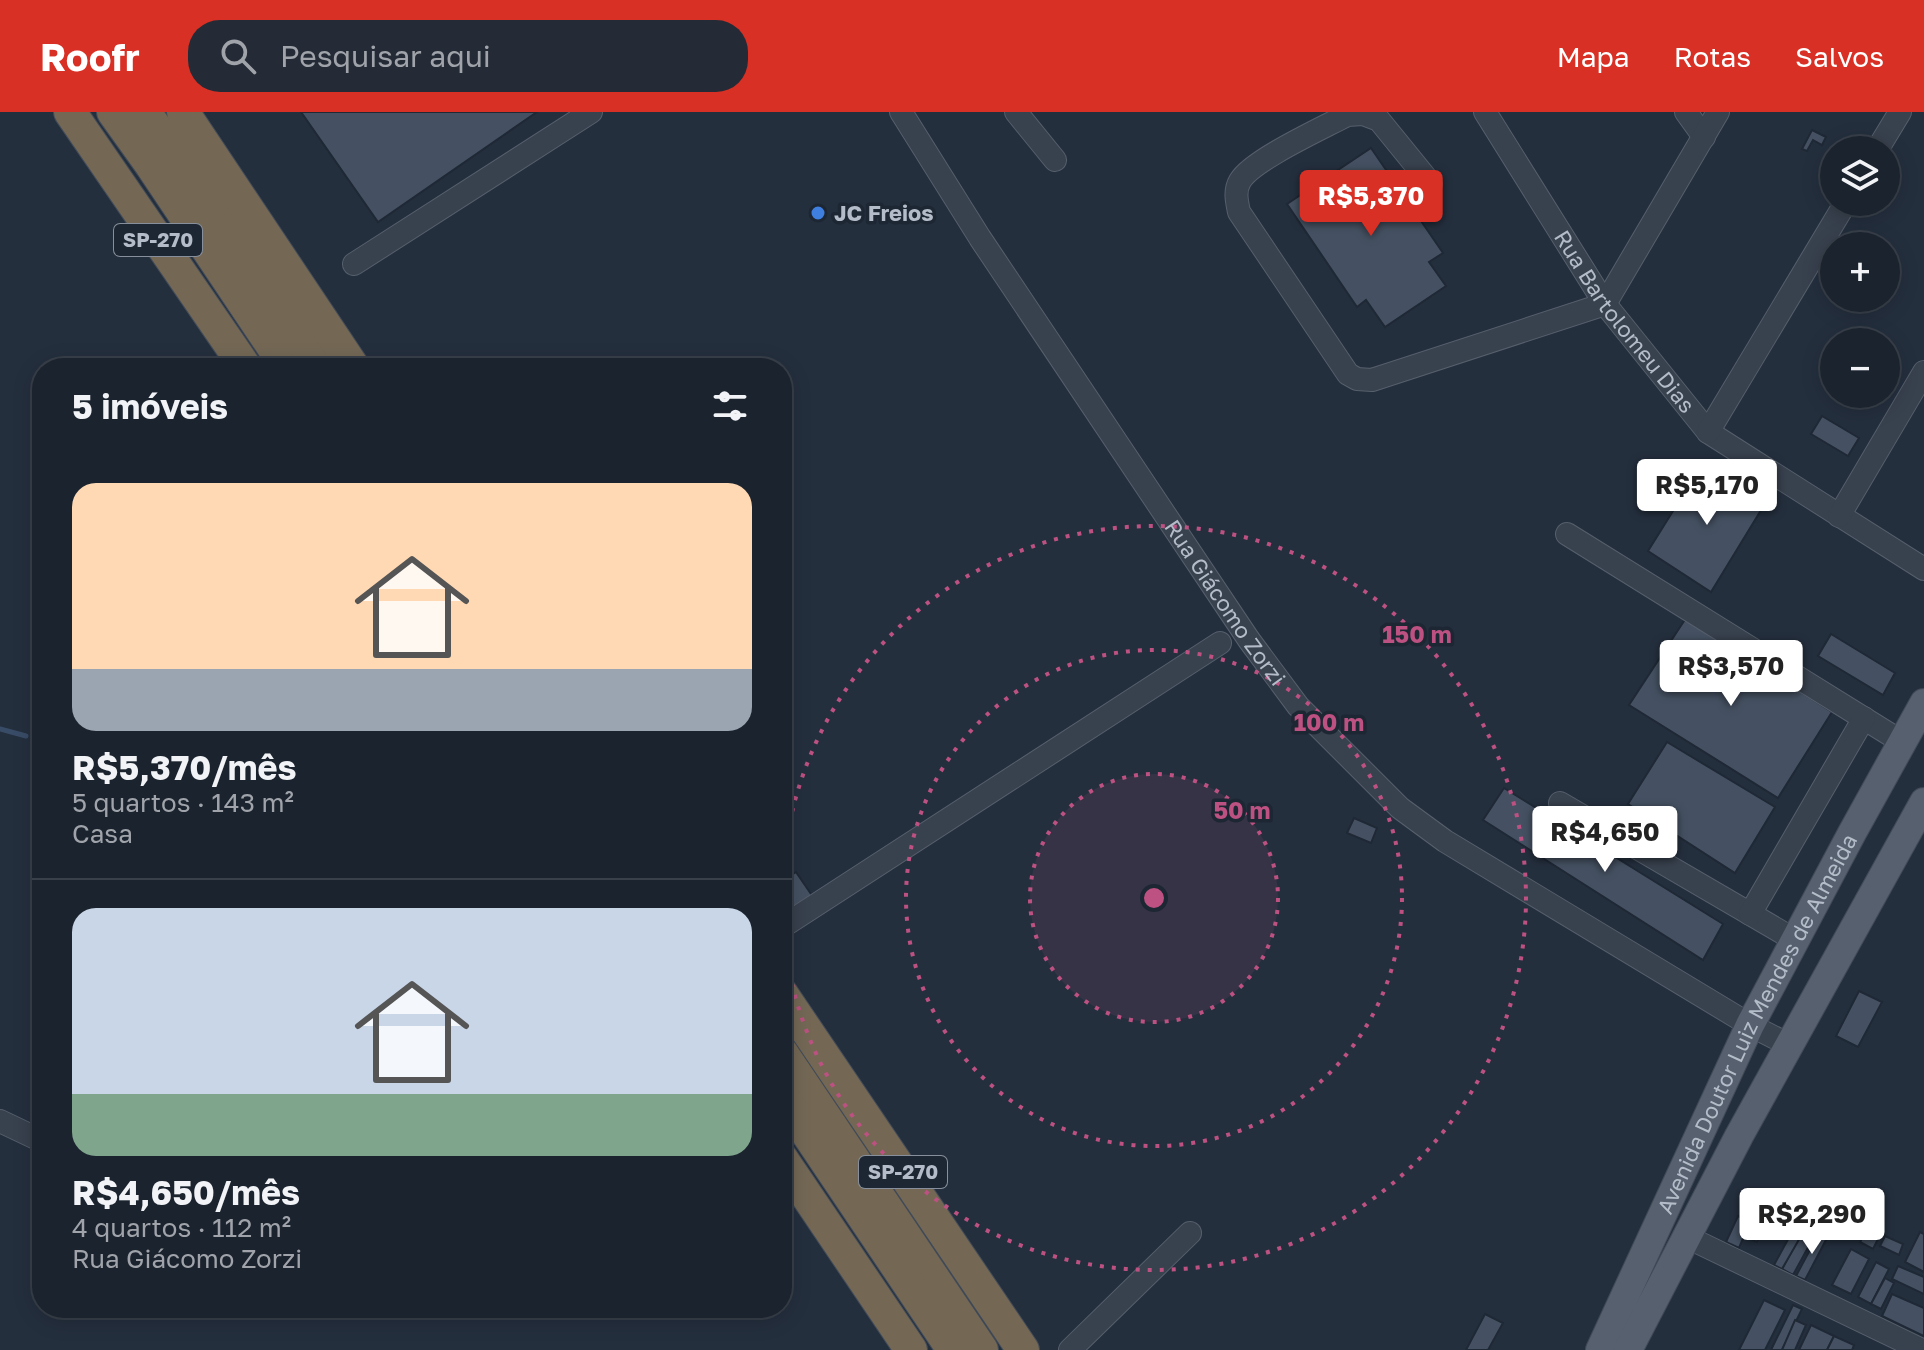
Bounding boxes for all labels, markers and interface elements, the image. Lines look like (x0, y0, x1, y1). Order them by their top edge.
search box (188, 20, 748, 92)
text: Roofr (40, 34, 140, 79)
icon: search (216, 34, 260, 78)
text: Pesquisar aqui (280, 38, 491, 74)
text: Mapa (1557, 40, 1630, 73)
text: Rotas (1674, 40, 1751, 73)
text: Salvos (1795, 40, 1884, 73)
map controls (1820, 136, 1900, 408)
button: layers (1820, 136, 1900, 216)
pin: R$5,370 (1297, 170, 1445, 238)
text: R$5,370 (1318, 180, 1424, 211)
place label: JC Freios (834, 199, 934, 226)
marker: JC Freios (809, 204, 827, 222)
road number: SP-270 (114, 224, 202, 256)
street label: Rua Bartolomeu Dias (1549, 225, 1701, 418)
button: + (1820, 232, 1900, 312)
button: − (1820, 328, 1900, 408)
icon: filters (708, 384, 752, 428)
text: 5 imóveis (72, 386, 228, 426)
pin: R$5,170 (1633, 459, 1781, 527)
text: R$5,170 (1655, 469, 1759, 500)
street label: Rua Giácomo Zorzi (1159, 514, 1292, 690)
icon: home (340, 535, 484, 679)
text: 150 m (1382, 619, 1452, 648)
pin: R$3,570 (1657, 640, 1805, 708)
text: R$3,570 (1678, 650, 1784, 681)
text: 100 m (1294, 707, 1364, 736)
text: R$5,370/mês (72, 747, 297, 787)
text: 5 quartos · 143 m² (72, 787, 294, 818)
text: 50 m (1213, 795, 1271, 824)
pin: R$4,650 (1531, 806, 1679, 874)
text: R$4,650 (1550, 816, 1660, 847)
text: Casa (72, 818, 133, 849)
street label: Avenida Doutor Luiz Mendes de Almeida (1651, 829, 1862, 1218)
centre of rings (1140, 884, 1168, 912)
icon: home (340, 960, 484, 1104)
road number: SP-270 (859, 1156, 947, 1188)
text: R$4,650/mês (72, 1172, 300, 1212)
pin: R$2,290 (1738, 1188, 1886, 1256)
text: R$2,290 (1758, 1198, 1866, 1229)
text: 4 quartos · 112 m² (72, 1212, 291, 1243)
text: Rua Giácomo Zorzi (72, 1243, 302, 1274)

